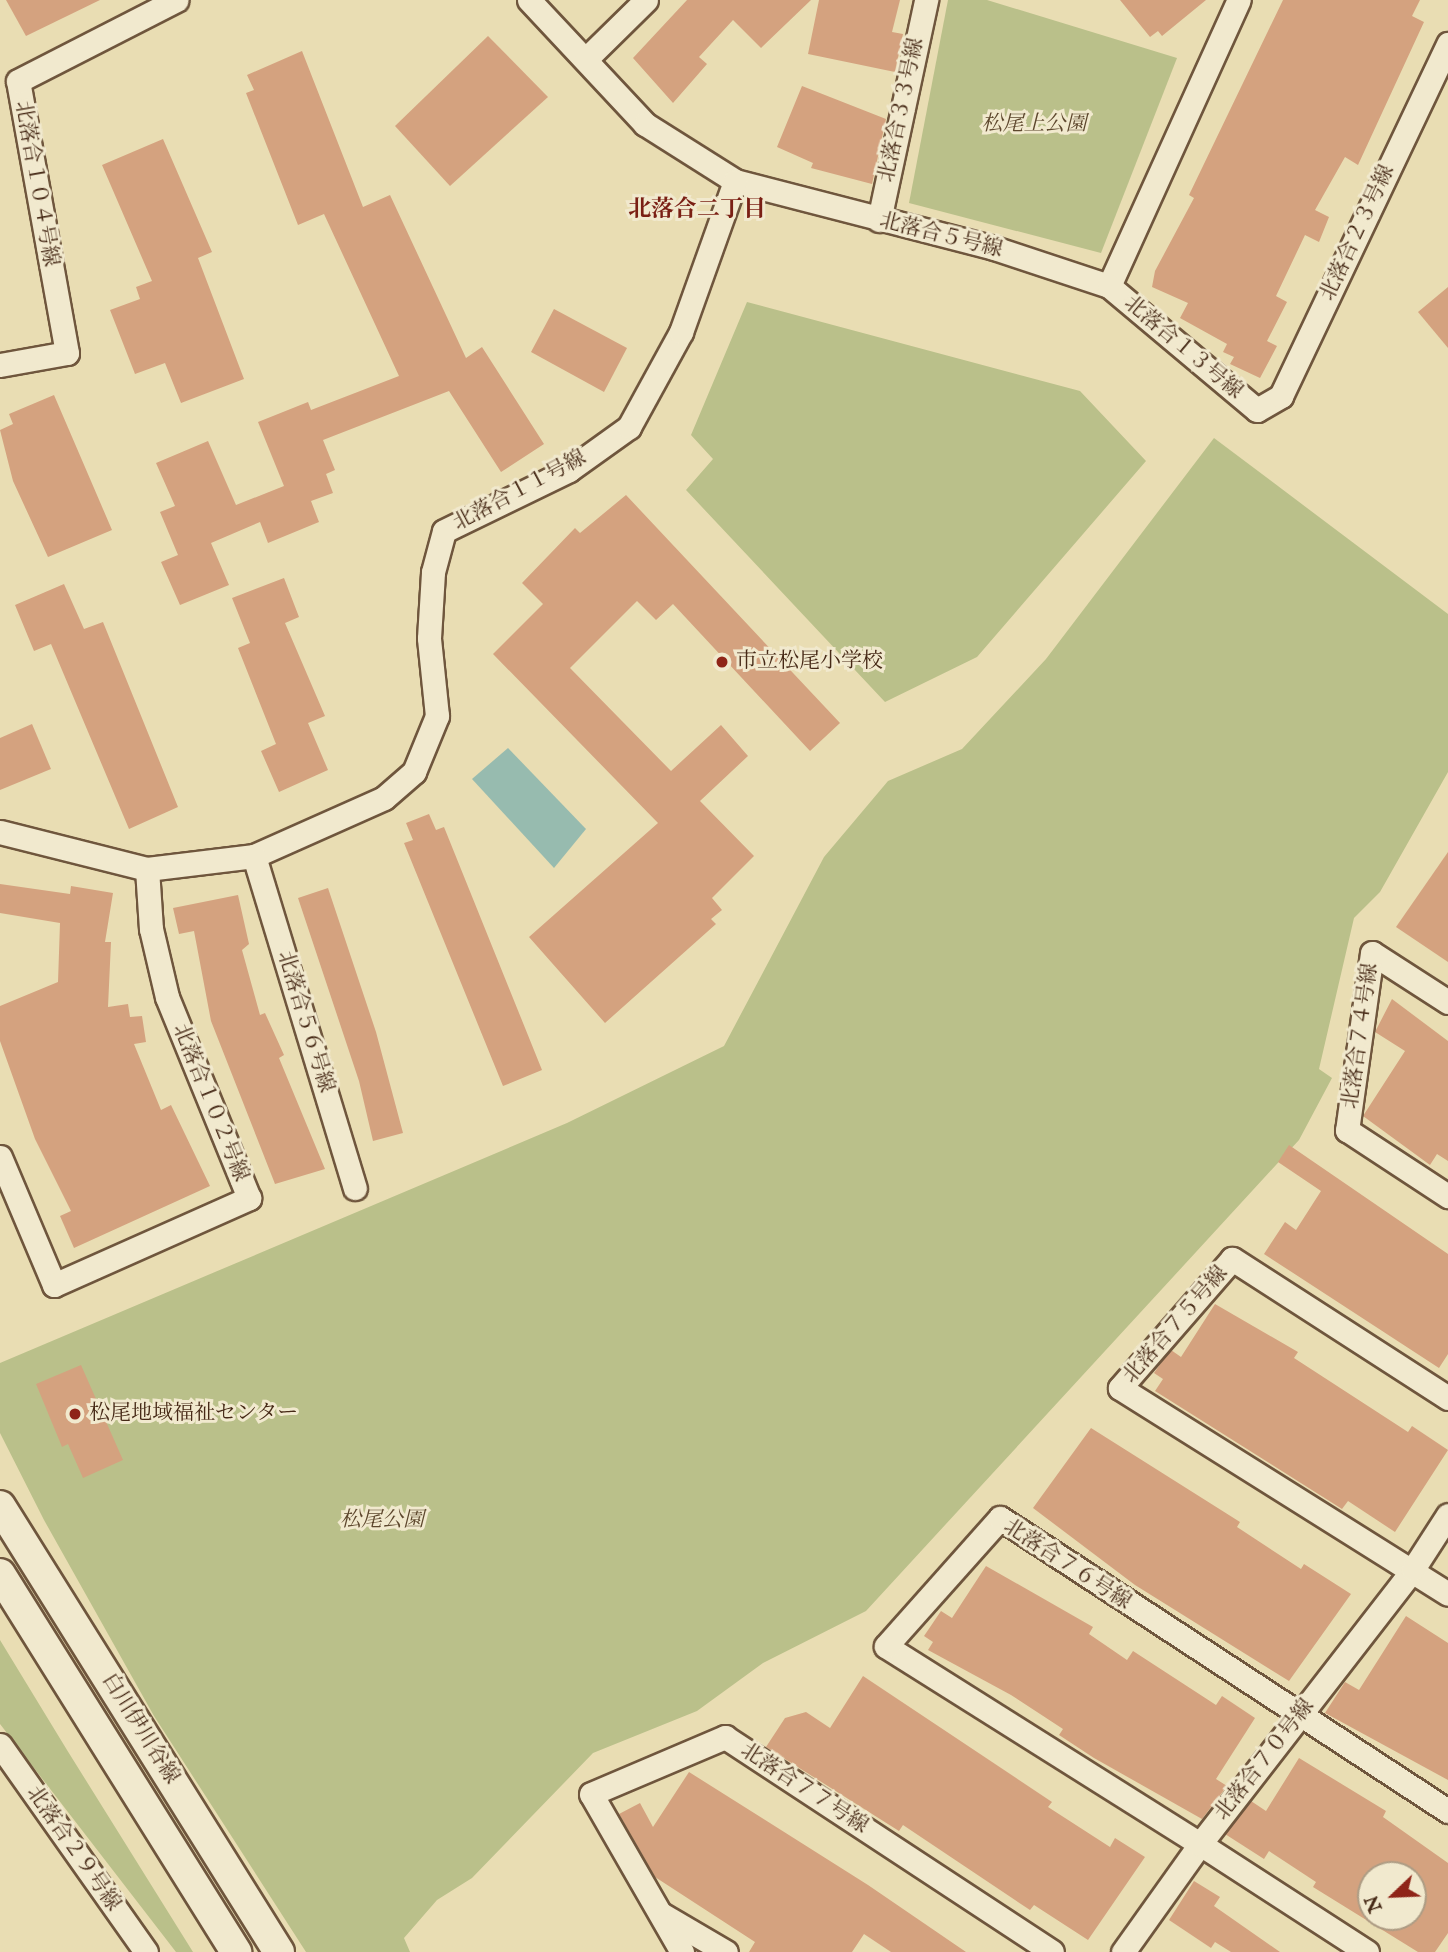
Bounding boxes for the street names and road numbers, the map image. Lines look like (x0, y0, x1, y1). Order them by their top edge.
street label: 北落合３３号線 (874, 35, 930, 185)
street label: 北落合１０４号線 (9, 99, 63, 269)
street label: 北落合２３号線 (1316, 161, 1400, 305)
street label: 北落合５号線 (877, 209, 1005, 263)
street label: 北落合１３号線 (1119, 291, 1247, 405)
street label: 北落合１１号線 (449, 445, 591, 537)
street label: 北落合５６号線 (271, 948, 339, 1096)
street label: 北落合７４号線 (1338, 961, 1384, 1111)
street label: 北落合１０２号線 (167, 1020, 253, 1186)
street label: 北落合７５号線 (1118, 1261, 1234, 1389)
street label: 北落合７６号線 (998, 1514, 1136, 1616)
street label: 白川伊川谷線 (96, 1669, 184, 1789)
street label: 北落合７０号線 (1210, 1694, 1320, 1826)
street label: 北落合７７号線 (735, 1738, 873, 1840)
street label: 北落合２９号線 (21, 1782, 125, 1916)

